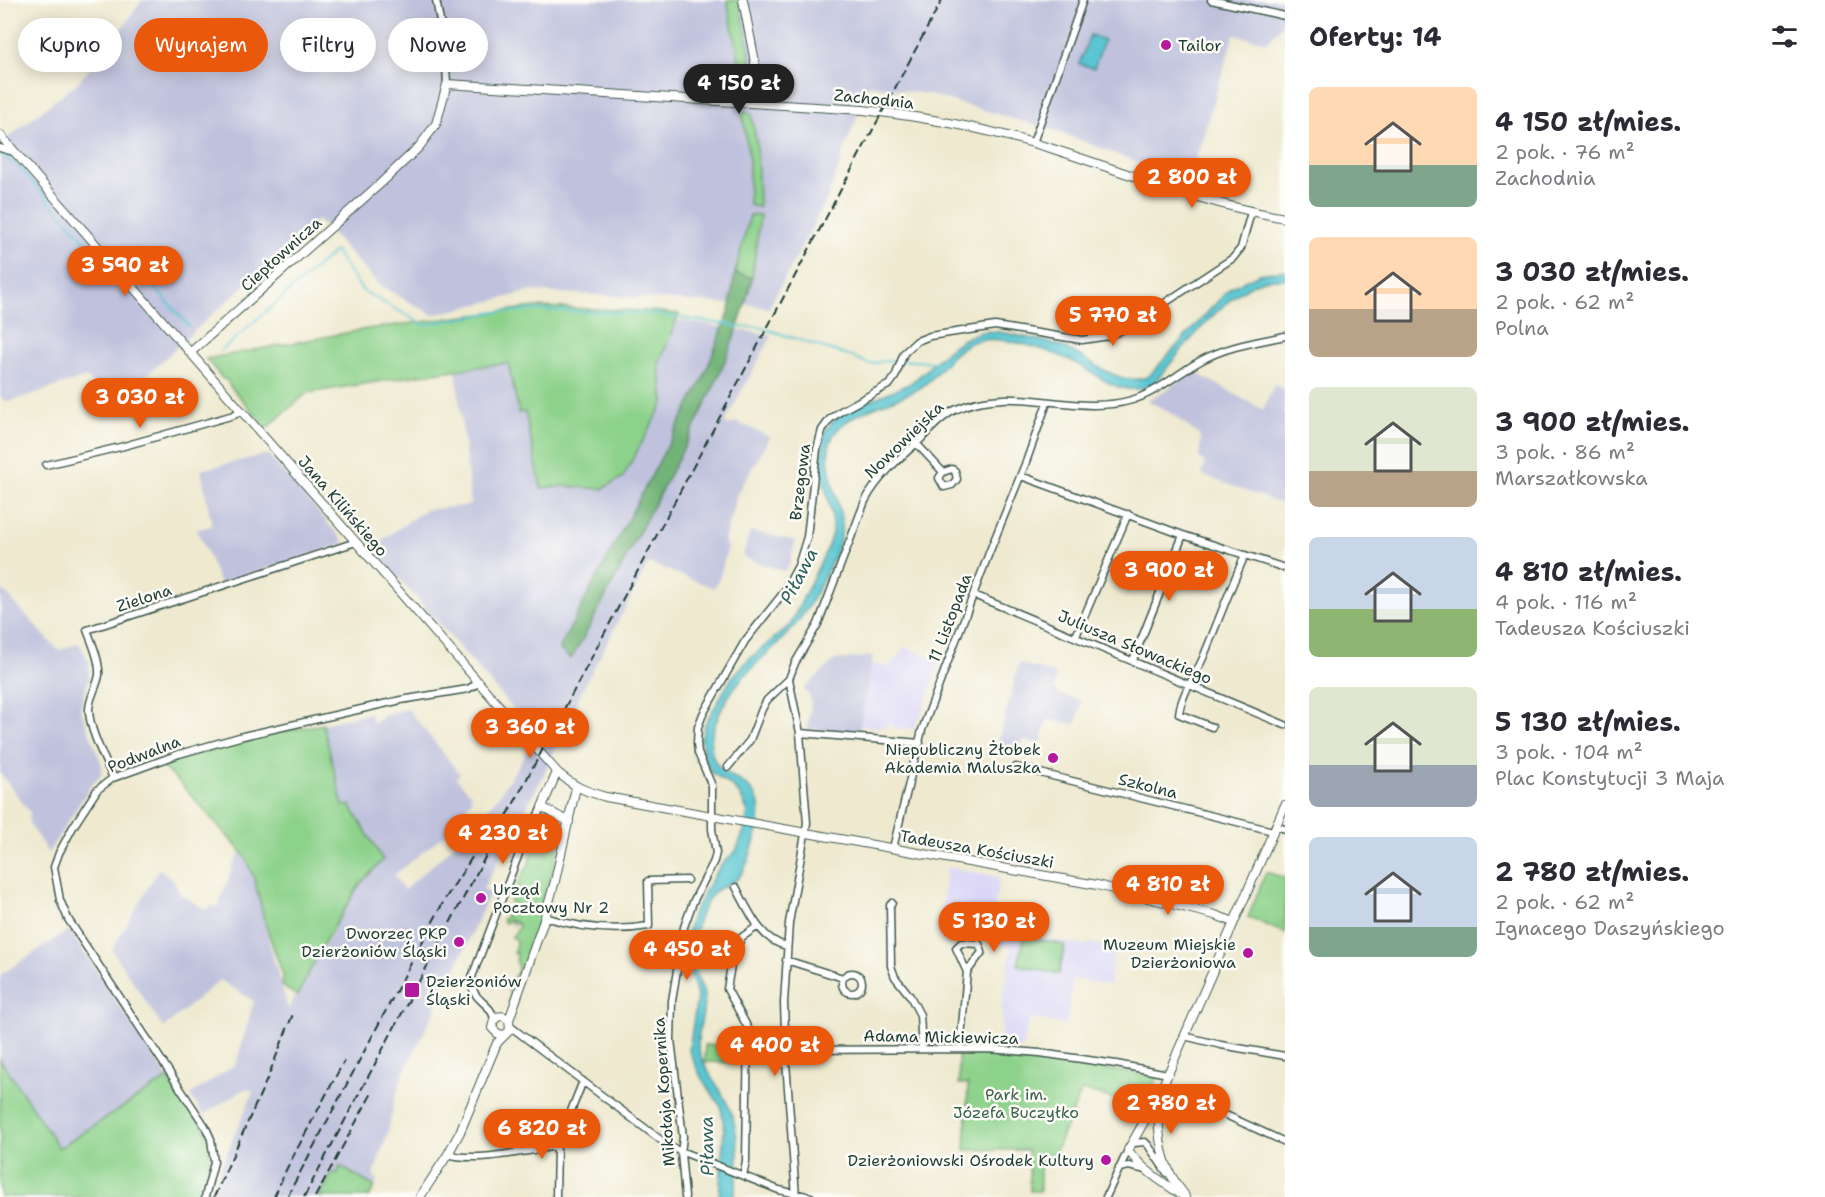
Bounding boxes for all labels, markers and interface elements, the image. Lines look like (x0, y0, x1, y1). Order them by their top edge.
chip: Kupno (18, 18, 122, 72)
chip: Wynajem (134, 18, 268, 72)
chip: Filtry (280, 18, 376, 72)
chip: Nowe (388, 18, 488, 72)
text: Oferty: 14 (1309, 19, 1442, 54)
icon: filters (1768, 20, 1801, 53)
place label: Tailor (1178, 35, 1222, 56)
marker: Tailor (1159, 38, 1173, 52)
pin: 4 150 zł (677, 64, 801, 115)
text: 4 150 zł (697, 70, 781, 96)
street label: Zachodnia (833, 84, 915, 114)
text: 4 150 zł/mies. (1495, 104, 1681, 139)
icon: home (1357, 111, 1429, 183)
text: 2 pok. · 76 m² (1495, 139, 1635, 165)
pin: 2 800 zł (1130, 158, 1254, 209)
text: 2 800 zł (1147, 164, 1237, 190)
text: Zachodnia (1495, 165, 1595, 191)
street label: Ciepłownicza (236, 212, 326, 296)
pin: 3 590 zł (63, 246, 187, 297)
text: 3 590 zł (81, 252, 169, 278)
text: 3 030 zł/mies. (1495, 254, 1689, 289)
icon: home (1357, 261, 1429, 333)
text: 2 pok. · 62 m² (1495, 289, 1634, 315)
pin: 5 770 zł (1051, 296, 1175, 347)
text: 5 770 zł (1069, 302, 1157, 328)
text: Polna (1495, 315, 1549, 341)
pin: 3 030 zł (78, 378, 202, 429)
text: 3 030 zł (95, 384, 185, 410)
street label: Nowowiejska (860, 397, 948, 483)
text: 3 900 zł/mies. (1495, 404, 1690, 439)
icon: home (1357, 411, 1429, 483)
text: 3 pok. · 86 m² (1495, 439, 1635, 465)
street label: Brzegowa (785, 442, 815, 522)
street label: Jana Kilińskiego (293, 451, 393, 561)
text: Marszałkowska (1495, 465, 1648, 491)
water label: Piława (774, 544, 824, 608)
pin: 3 900 zł (1107, 551, 1231, 602)
text: 4 810 zł/mies. (1495, 554, 1682, 589)
text: 3 900 zł (1124, 557, 1214, 583)
icon: home (1357, 561, 1429, 633)
street label: 11 Listopada (923, 571, 977, 665)
street label: Zielona (114, 579, 174, 617)
text: 4 pok. · 116 m² (1495, 589, 1637, 615)
street label: Juliusza Słowackiego (1055, 605, 1215, 689)
text: Tadeusza Kościuszki (1495, 615, 1690, 641)
text: 5 130 zł/mies. (1495, 704, 1681, 739)
pin: 3 360 zł (468, 708, 592, 759)
icon: home (1357, 711, 1429, 783)
text: 3 360 zł (485, 714, 575, 740)
street label: Podwalna (105, 730, 183, 777)
place label: Niepubliczny Żłobek Akademia Maluszka (884, 739, 1041, 778)
text: 3 pok. · 104 m² (1495, 739, 1643, 765)
marker: Niepubliczny Żłobek Akademia Maluszka (1046, 751, 1060, 765)
text: Plac Konstytucji 3 Maja (1495, 765, 1724, 791)
street label: Szkolna (1116, 769, 1180, 803)
pin: 4 230 zł (441, 814, 565, 865)
text: 4 230 zł (458, 820, 548, 846)
street label: Tadeusza Kościuszki (898, 825, 1056, 873)
text: 2 780 zł/mies. (1495, 854, 1689, 889)
icon: home (1357, 861, 1429, 933)
pin: 4 810 zł (1106, 865, 1230, 916)
text: 4 810 zł (1126, 871, 1210, 897)
place label: Urząd Pocztowy Nr 2 (493, 879, 609, 918)
text: 2 pok. · 62 m² (1495, 889, 1634, 915)
marker: Urząd Pocztowy Nr 2 (474, 891, 488, 905)
pin: 5 130 zł (932, 902, 1056, 953)
text: 5 130 zł (952, 908, 1036, 934)
text: Ignacego Daszyńskiego (1495, 915, 1725, 941)
place label: Dworzec PKP Dzierżoniów Śląski (301, 923, 447, 962)
pin: 4 450 zł (625, 930, 749, 981)
place label: Muzeum Miejskie Dzierżoniowa (1103, 934, 1236, 973)
marker: Dworzec PKP Dzierżoniów Śląski (452, 935, 466, 949)
text: 4 450 zł (643, 936, 731, 962)
marker: Muzeum Miejskie Dzierżoniowa (1241, 946, 1255, 960)
place label: Dzierżoniów Śląski (426, 971, 522, 1010)
marker: Dzierżoniów Śląski (403, 981, 421, 999)
street label: Mikołaja Kopernika (648, 1017, 680, 1167)
street label: Adama Mickiewicza (863, 1025, 1019, 1049)
pin: 4 400 zł (713, 1026, 837, 1077)
text: 4 400 zł (730, 1032, 820, 1058)
park label: Park im. Józefa Buczyłko (953, 1084, 1079, 1123)
pin: 2 780 zł (1109, 1084, 1233, 1135)
text: 2 780 zł (1126, 1090, 1216, 1116)
pin: 6 820 zł (480, 1109, 604, 1160)
text: 6 820 zł (497, 1115, 587, 1141)
water label: Piława (694, 1116, 720, 1176)
place label: Dzierżoniowski Ośrodek Kultury (848, 1150, 1094, 1171)
marker: Dzierżoniowski Ośrodek Kultury (1099, 1153, 1113, 1167)

